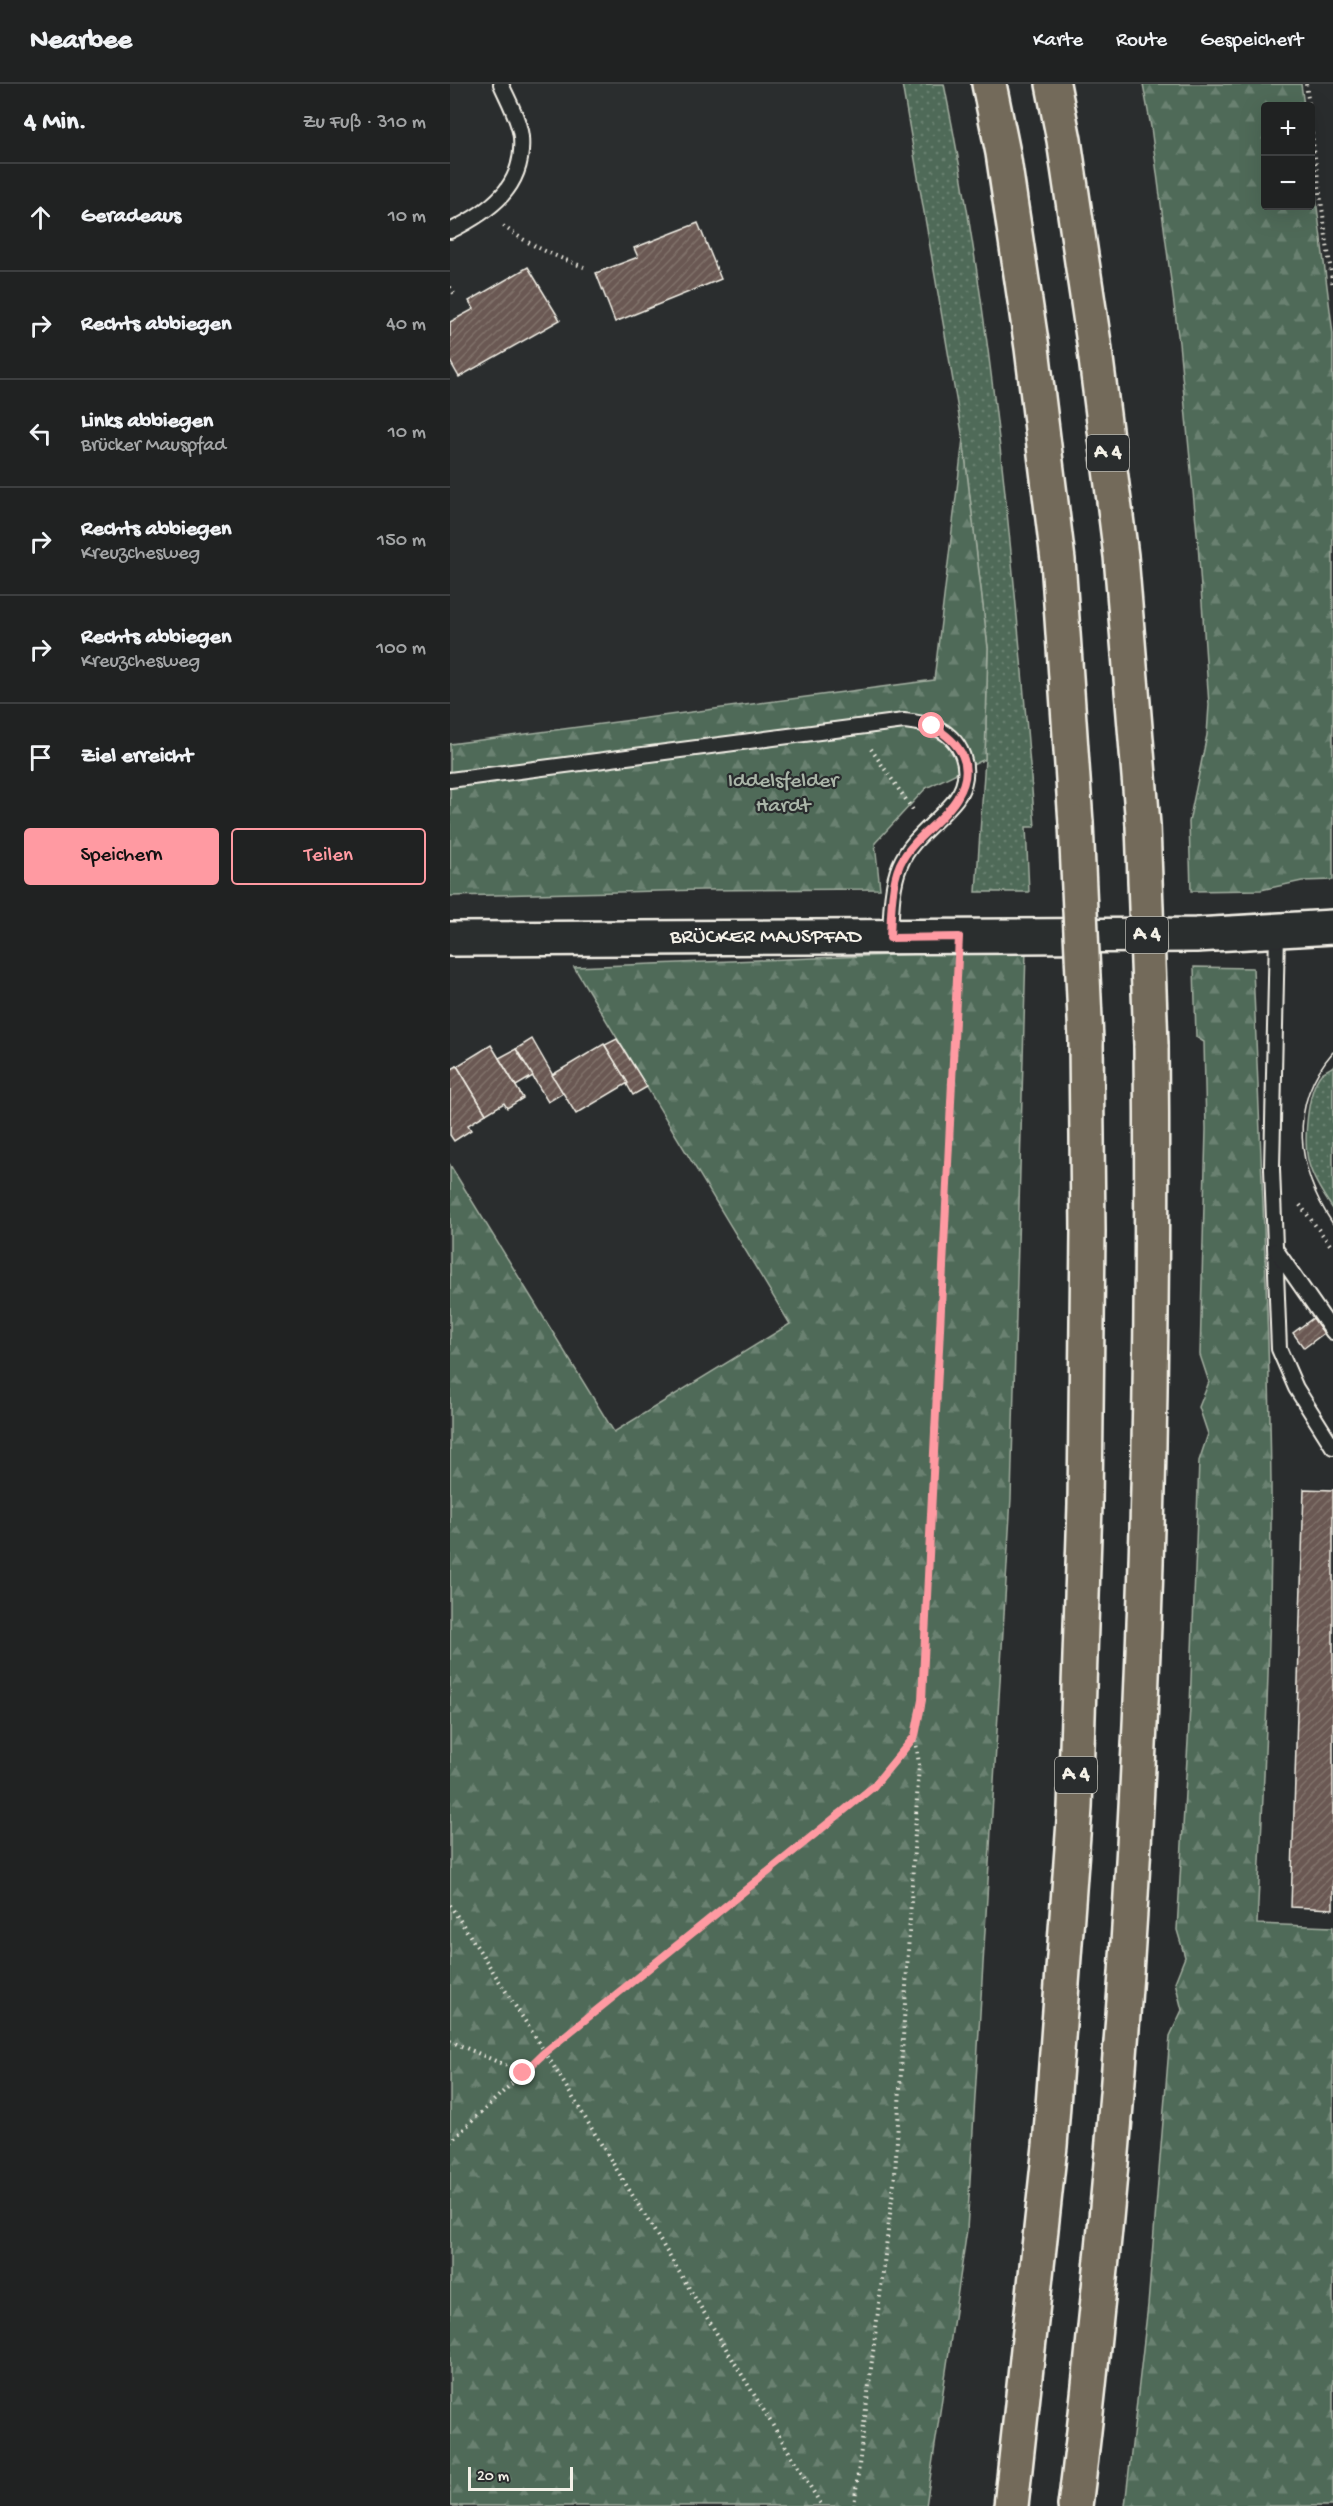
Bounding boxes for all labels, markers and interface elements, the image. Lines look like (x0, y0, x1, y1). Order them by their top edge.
text: Nearbee (30, 25, 132, 58)
text: Karte (1033, 29, 1083, 54)
text: Route (1116, 29, 1167, 54)
text: Gespeichert (1200, 29, 1303, 54)
map controls (1261, 102, 1315, 210)
button: + (1261, 102, 1315, 156)
text: 4 Min. (24, 108, 87, 139)
text: Zu Fuß · 310 m (303, 112, 426, 135)
button: − (1261, 156, 1315, 210)
icon: ahead (24, 201, 57, 234)
text: Geradeaus (81, 204, 181, 230)
text: 10 m (388, 206, 426, 229)
icon: right (24, 309, 57, 342)
text: Rechts abbiegen (81, 312, 231, 338)
text: 40 m (386, 314, 426, 337)
text: Links abbiegen (81, 409, 213, 435)
icon: left (24, 417, 57, 450)
text: 10 m (388, 422, 426, 445)
text: Brücker Mauspfad (81, 435, 226, 458)
road number: A 4 (1087, 435, 1129, 471)
text: Rechts abbiegen (81, 517, 231, 543)
icon: right (24, 525, 57, 558)
text: 150 m (377, 530, 426, 553)
text: Kreuzchesweg (81, 543, 200, 566)
text: Rechts abbiegen (81, 625, 231, 651)
icon: right (24, 633, 57, 666)
text: 100 m (376, 638, 426, 661)
text: Kreuzchesweg (81, 651, 200, 674)
route start (918, 712, 944, 738)
icon: arrive (24, 741, 57, 774)
text: Ziel erreicht (81, 744, 193, 770)
park label: Iddelsfelder Hardt (728, 769, 840, 820)
button: Speichern (24, 828, 219, 885)
button: Teilen (231, 828, 426, 885)
road number: A 4 (1126, 917, 1168, 953)
street label: BRÜCKER MAUSPFAD (669, 925, 863, 951)
road number: A 4 (1055, 1757, 1097, 1793)
route end (509, 2059, 535, 2085)
scale bar (468, 2464, 573, 2492)
text: 20 m (477, 2468, 509, 2487)

